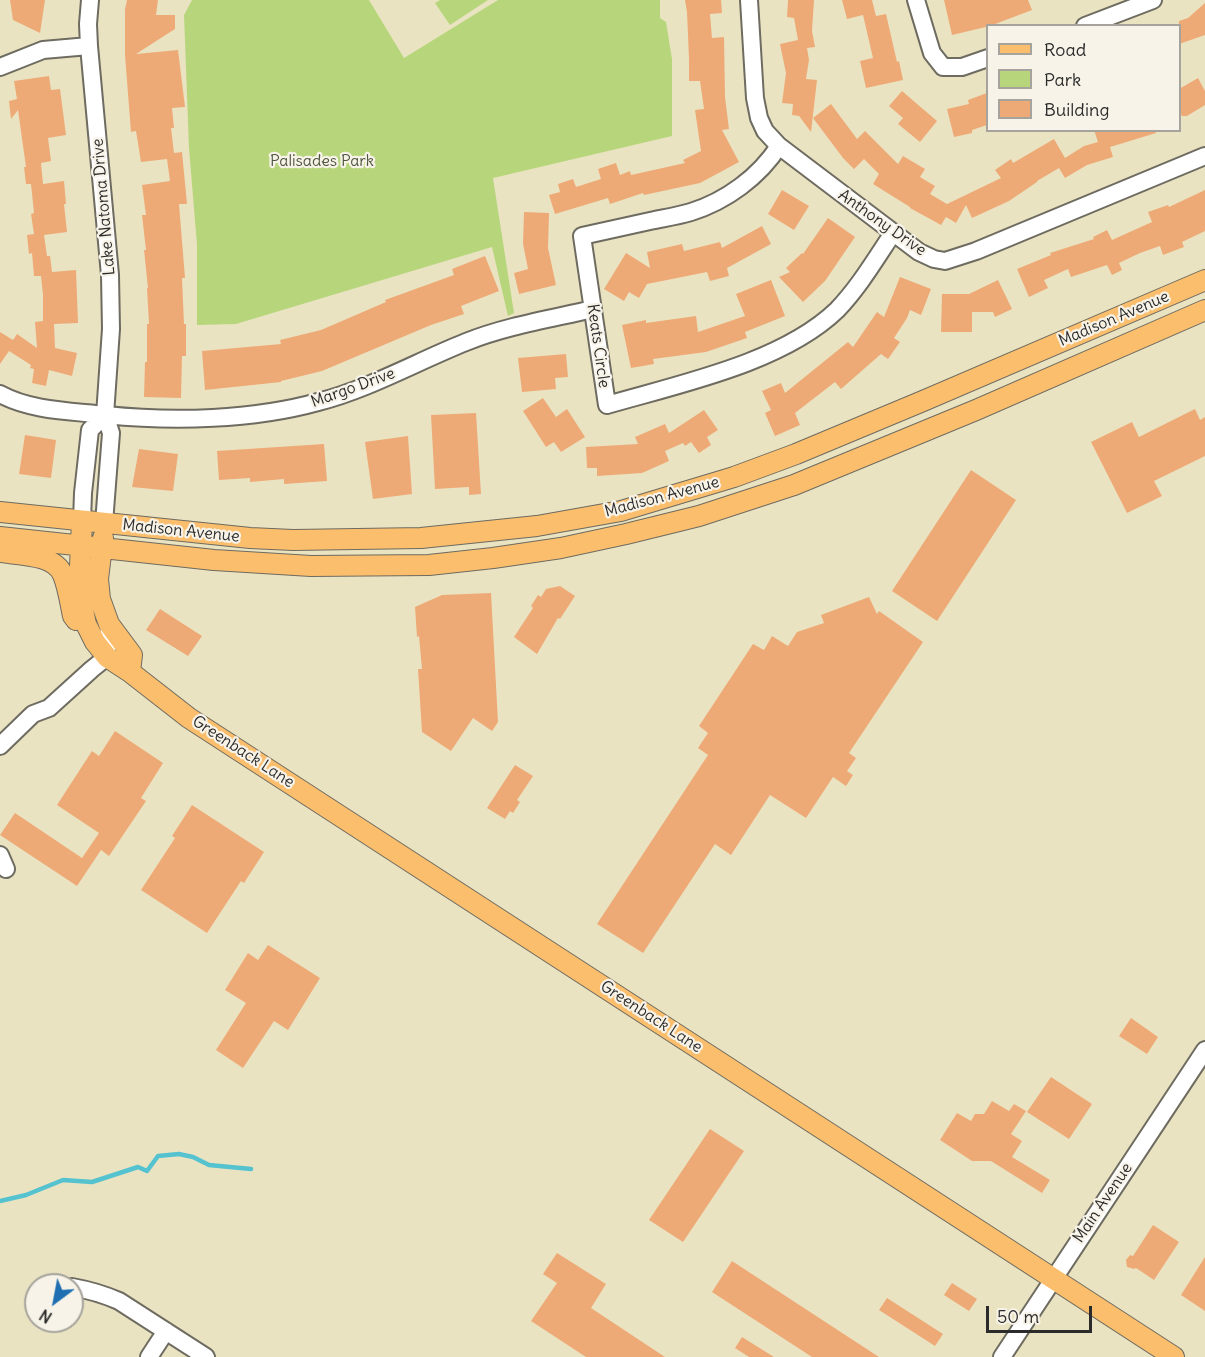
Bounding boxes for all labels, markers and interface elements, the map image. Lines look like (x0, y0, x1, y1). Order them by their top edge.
legend (986, 24, 1181, 132)
text: Road (1044, 38, 1086, 61)
text: Park (1044, 68, 1081, 91)
text: Building (1044, 98, 1109, 121)
street label: Lake Natoma Drive (88, 138, 120, 276)
park label: Palisades Park (270, 151, 374, 171)
street label: Anthony Drive (834, 186, 930, 260)
street label: Madison Avenue (1056, 287, 1172, 351)
street label: Keats Circle (583, 303, 613, 389)
street label: Margo Drive (308, 364, 398, 412)
street label: Madison Avenue (603, 472, 721, 522)
street label: Madison Avenue (121, 515, 241, 547)
street label: Greenback Lane (188, 712, 298, 792)
street label: Greenback Lane (596, 977, 706, 1057)
street label: Main Avenue (1069, 1159, 1137, 1247)
north arrow (24, 1273, 84, 1333)
scale bar (989, 1294, 1096, 1332)
text: N (36, 1305, 56, 1328)
text: 50 m (997, 1305, 1039, 1328)

